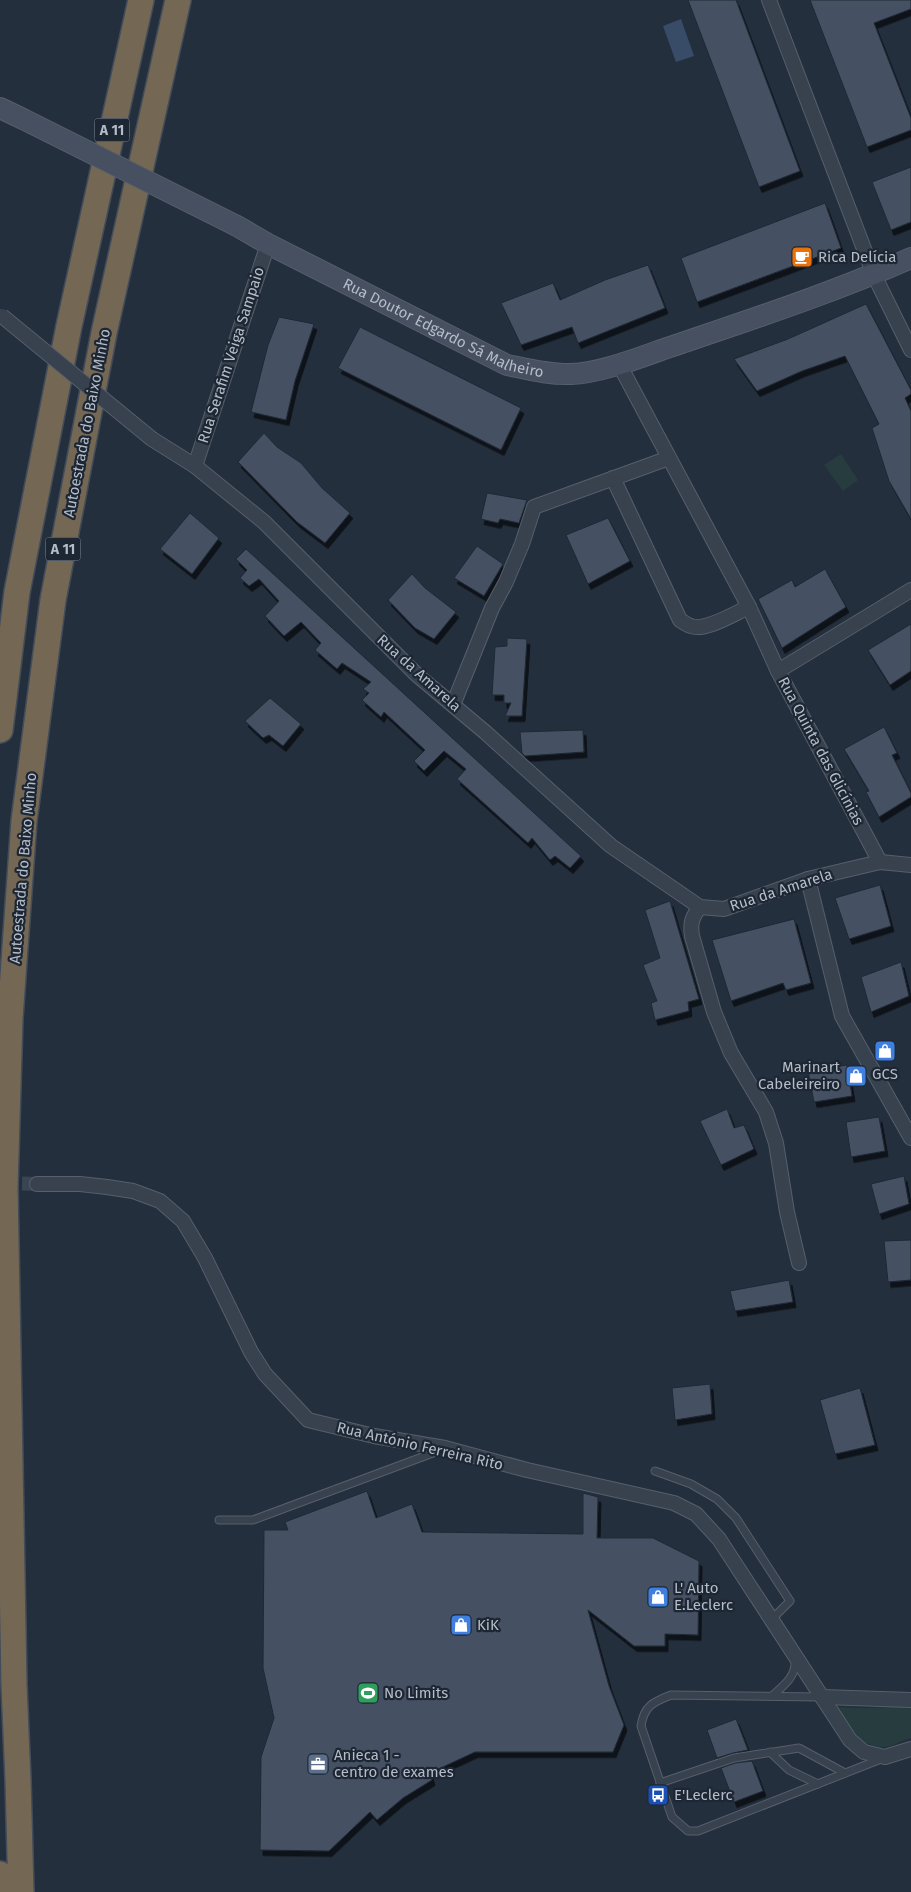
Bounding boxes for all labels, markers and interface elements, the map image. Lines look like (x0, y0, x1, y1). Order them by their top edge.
road number: A 11 (94, 118, 130, 142)
cafe icon: Rica Delícia (790, 245, 814, 269)
place label: Rica Delícia (818, 248, 896, 266)
street label: Rua Serafim Veiga Sampaio (194, 265, 268, 445)
street label: Rua Doutor Edgardo Sá Malheiro (340, 274, 545, 381)
street label: Autoestrada do Baixo Minho (60, 327, 114, 519)
road number: A 11 (46, 538, 80, 560)
street label: Rua da Amarela (373, 631, 465, 715)
street label: Rua Quinta das Glicínias (774, 674, 868, 828)
street label: Autoestrada do Baixo Minho (6, 772, 40, 964)
street label: Rua da Amarela (728, 865, 834, 915)
shop icon: GCS (873, 1039, 897, 1063)
place label: Marinart Cabeleireiro (758, 1058, 841, 1093)
shop icon: Marinart Cabeleireiro (844, 1064, 868, 1088)
place label: GCS (872, 1065, 898, 1083)
street label: Rua António Ferreira Rito (335, 1418, 505, 1474)
place label: L' Auto E.Leclerc (674, 1579, 733, 1614)
shop icon: L' Auto E.Leclerc (646, 1585, 670, 1609)
shop icon: KiK (449, 1613, 473, 1637)
place label: KiK (477, 1616, 499, 1634)
sports icon: No Limits (356, 1681, 380, 1705)
place label: No Limits (384, 1684, 448, 1702)
place label: Anieca 1 - centro de exames (334, 1746, 454, 1781)
office icon: Anieca 1 - centro de exames (306, 1752, 330, 1776)
bus stop icon: E'Leclerc (646, 1783, 670, 1807)
place label: E'Leclerc (674, 1786, 733, 1804)

